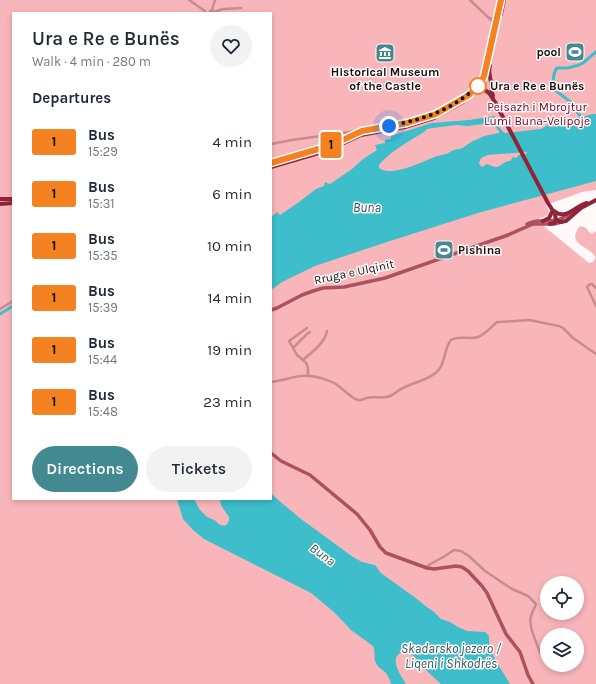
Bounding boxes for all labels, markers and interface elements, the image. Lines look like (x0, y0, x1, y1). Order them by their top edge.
button: heart (210, 25, 252, 67)
text: Ura e Re e Bunës (32, 28, 180, 50)
sports icon: pool (564, 41, 586, 63)
museum icon: Historical Museum of the Castle (374, 42, 396, 64)
place label: pool (536, 45, 561, 59)
text: Walk · 4 min · 280 m (32, 54, 151, 69)
place label: Historical Museum of the Castle (331, 65, 439, 93)
marker: Ura e Re e Bunës (469, 77, 487, 95)
place label: Ura e Re e Bunës (490, 79, 584, 93)
text: Departures (32, 89, 111, 107)
park label: Peisazh i Mbrojtur Lumi Buna-Velipoje (484, 100, 590, 128)
your location (379, 116, 399, 136)
text: Bus (88, 126, 115, 144)
line badge: 1 (318, 132, 344, 158)
text: 1 (52, 133, 57, 150)
text: 4 min (213, 133, 252, 151)
text: 1 (329, 136, 334, 153)
text: 15:29 (88, 144, 118, 159)
text: Bus (88, 178, 115, 196)
text: 1 (52, 185, 57, 202)
text: 6 min (212, 185, 252, 203)
text: 15:31 (88, 196, 115, 211)
water label: Buna (353, 200, 381, 215)
text: Bus (88, 230, 115, 248)
text: 1 (52, 237, 57, 254)
text: 10 min (207, 237, 252, 255)
sports icon: Pishina (433, 239, 455, 261)
place label: Pishina (458, 243, 501, 257)
text: 15:35 (88, 248, 118, 263)
street label: Rruga e Ulqinit (313, 257, 396, 287)
text: Bus (88, 282, 115, 300)
text: 1 (52, 289, 57, 306)
text: 14 min (208, 289, 252, 307)
text: 15:39 (88, 300, 118, 315)
text: Bus (88, 334, 115, 352)
text: 1 (52, 341, 57, 358)
text: 19 min (207, 341, 252, 359)
text: 15:44 (88, 352, 117, 367)
text: Bus (88, 386, 115, 404)
text: 1 (52, 393, 57, 410)
text: 23 min (203, 393, 252, 411)
text: 15:48 (88, 404, 118, 419)
button: Directions (32, 446, 138, 492)
button: Tickets (146, 446, 252, 492)
water label: Buna (307, 540, 339, 569)
map controls (540, 576, 584, 672)
button: locate (540, 576, 584, 620)
button: layers (540, 628, 584, 672)
water label: Skadarsko jezero / Liqeni i Shkodrës (401, 641, 502, 672)

